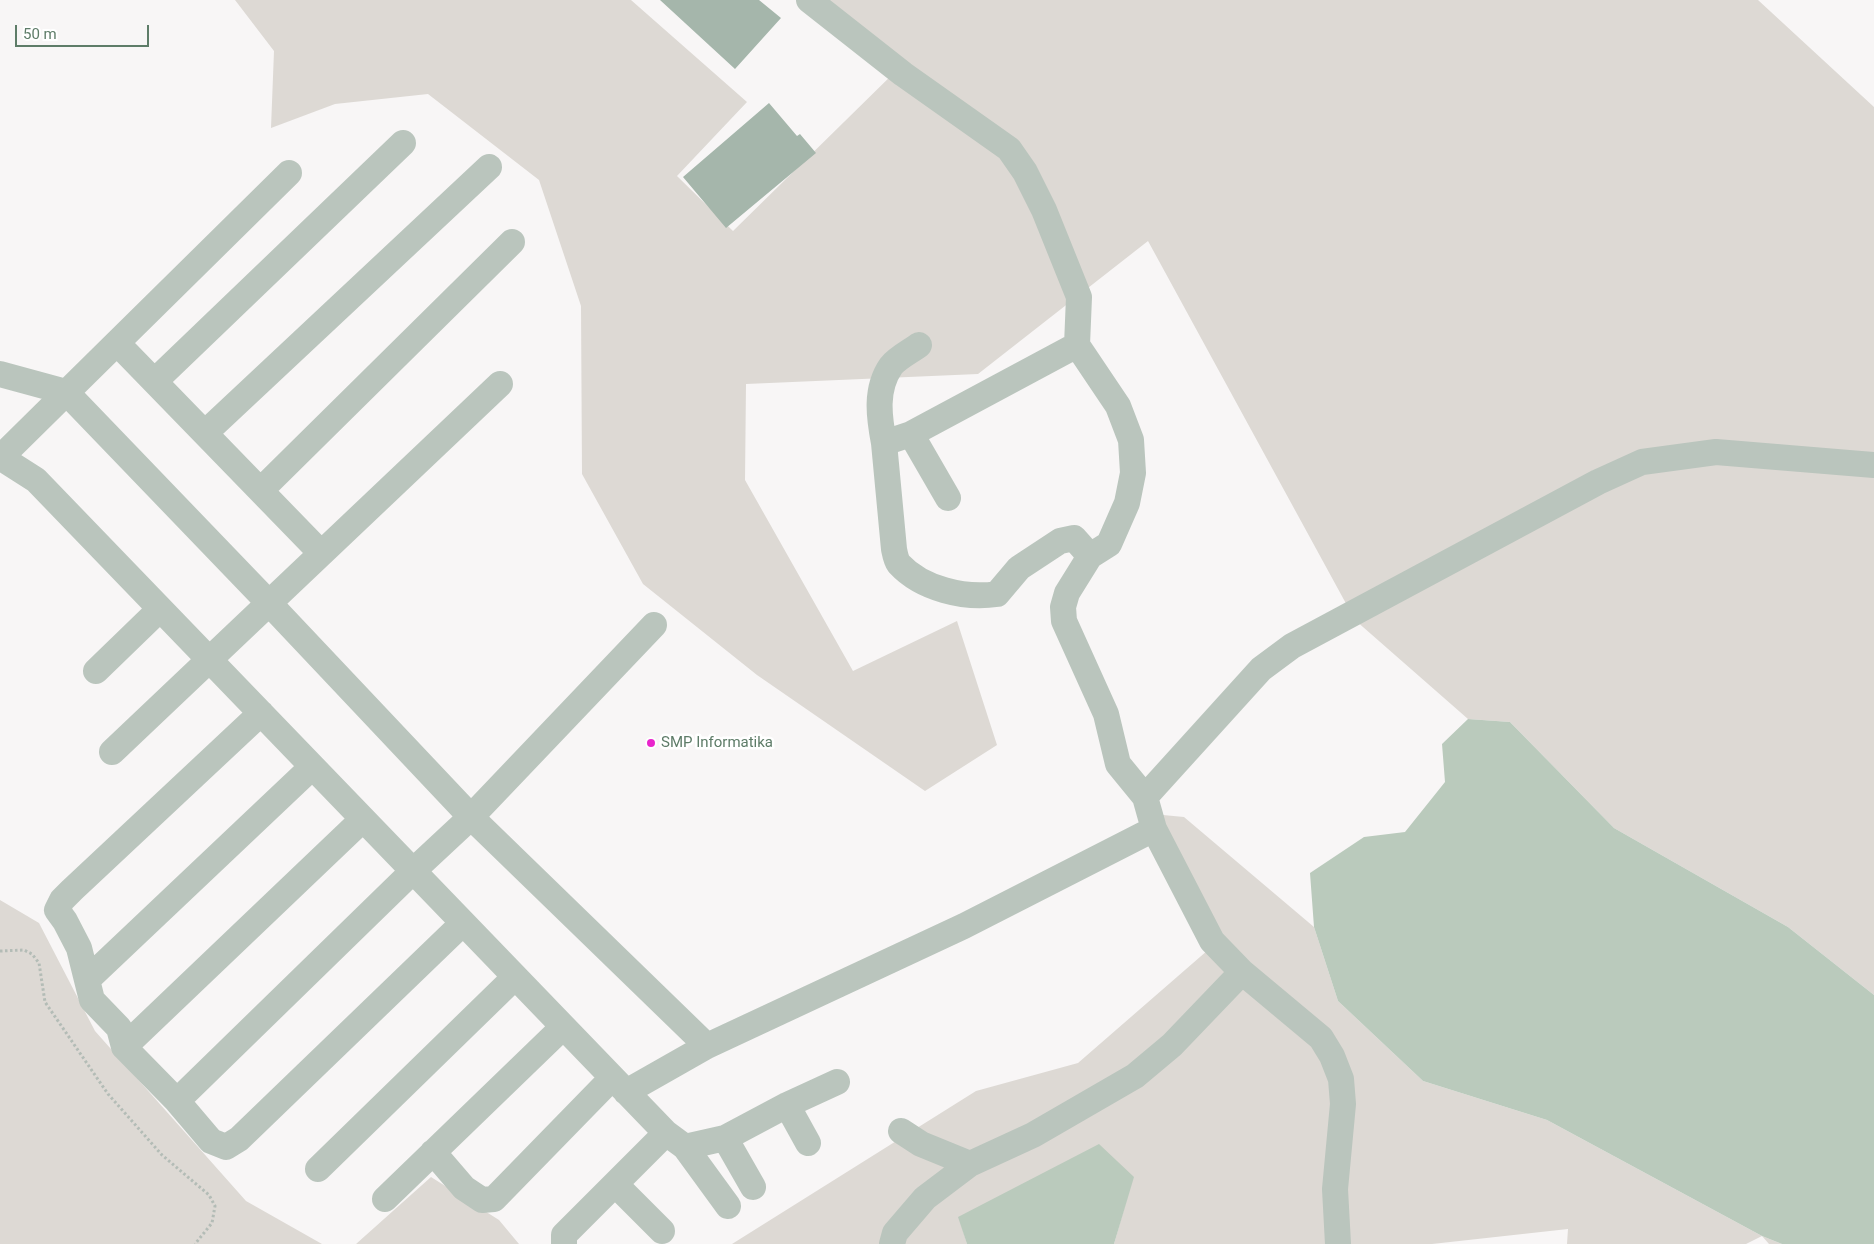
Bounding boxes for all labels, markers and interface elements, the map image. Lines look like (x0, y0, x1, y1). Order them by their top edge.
scale bar (18, 15, 151, 47)
text: 50 m (23, 25, 57, 43)
place label: SMP Informatika (661, 734, 773, 752)
marker: SMP Informatika (645, 737, 657, 749)

